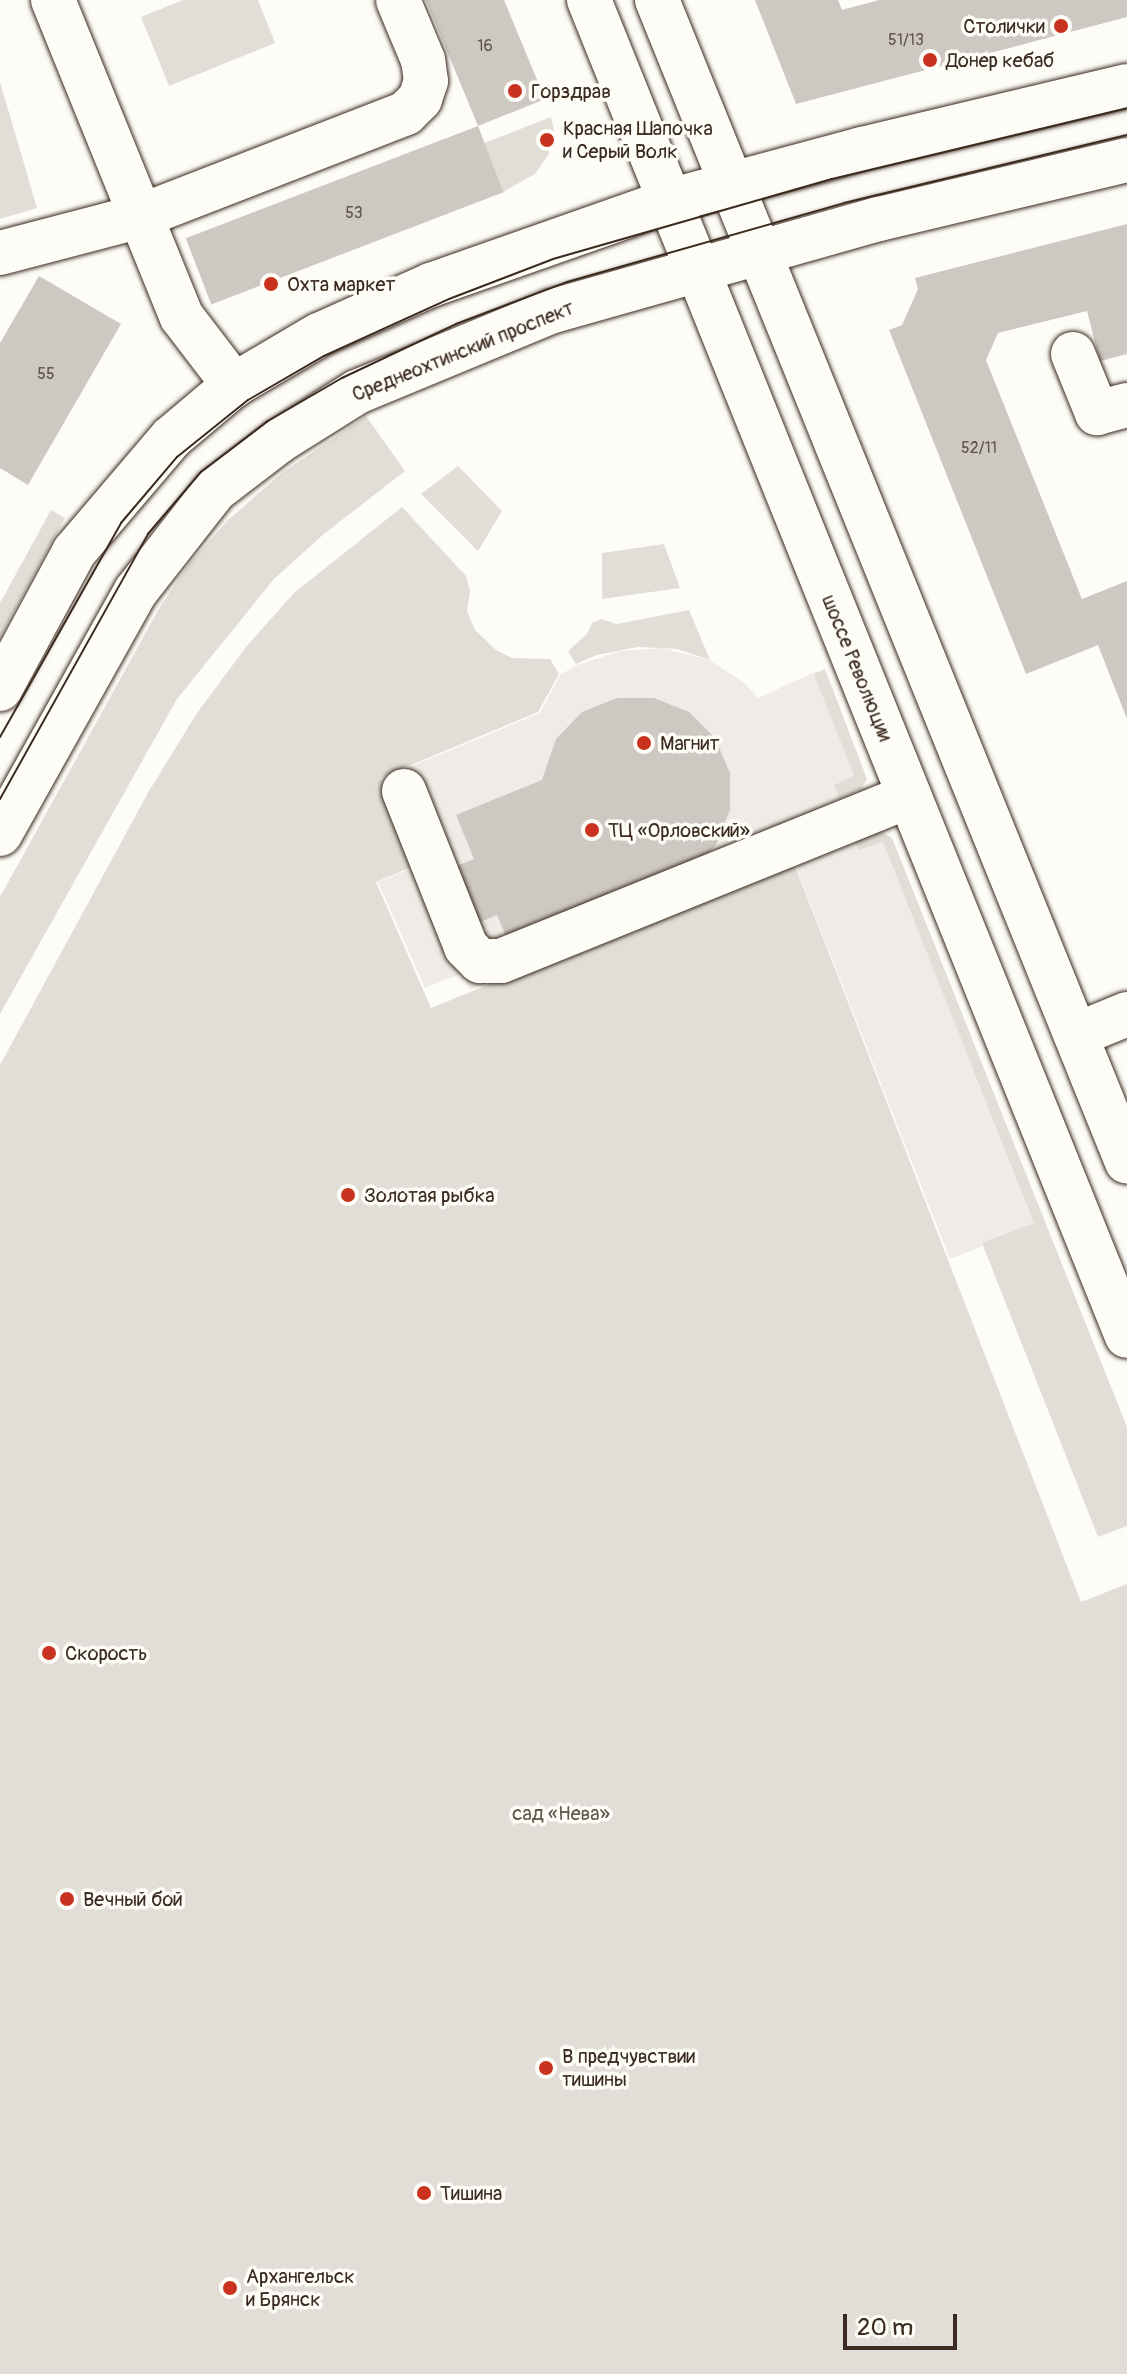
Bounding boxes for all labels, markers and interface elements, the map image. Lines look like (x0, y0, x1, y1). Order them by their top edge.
place label: Столички (963, 14, 1045, 38)
marker: Столички (1052, 17, 1070, 35)
house number: 51/13 (888, 30, 924, 50)
house number: 16 (477, 36, 493, 56)
place label: Донер кебаб (946, 48, 1054, 72)
marker: Донер кебаб (921, 51, 939, 69)
place label: Горздрав (531, 79, 611, 103)
marker: Горздрав (506, 82, 524, 100)
place label: Красная Шапочка и Серый Волк (563, 116, 713, 163)
marker: Красная Шапочка и Серый Волк (538, 131, 556, 149)
house number: 53 (345, 203, 363, 223)
place label: Охта маркет (287, 272, 395, 296)
marker: Охта маркет (262, 275, 280, 293)
street label: Среднеохтинский проспект (348, 295, 578, 407)
house number: 55 (37, 364, 55, 384)
house number: 52/11 (961, 438, 997, 458)
street label: шоссе Революции (817, 591, 897, 745)
place label: Магнит (660, 731, 719, 755)
marker: Магнит (635, 734, 653, 752)
place label: ТЦ «Орловский» (608, 818, 750, 842)
marker: ТЦ «Орловский» (583, 821, 601, 839)
place label: Золотая рыбка (364, 1183, 494, 1207)
marker: Золотая рыбка (339, 1186, 357, 1204)
place label: Скорость (65, 1641, 148, 1665)
marker: Скорость (40, 1644, 58, 1662)
park label: сад «Нева» (512, 1801, 610, 1825)
place label: Вечный бой (83, 1887, 183, 1911)
marker: Вечный бой (58, 1890, 76, 1908)
place label: В предчувствии тишины (562, 2044, 695, 2091)
marker: В предчувствии тишины (537, 2059, 555, 2077)
place label: Тишина (440, 2181, 502, 2205)
marker: Тишина (415, 2184, 433, 2202)
place label: Архангельск и Брянск (246, 2264, 355, 2311)
marker: Архангельск и Брянск (221, 2279, 239, 2297)
scale bar (847, 2298, 961, 2348)
text: 20 m (857, 2313, 913, 2342)

